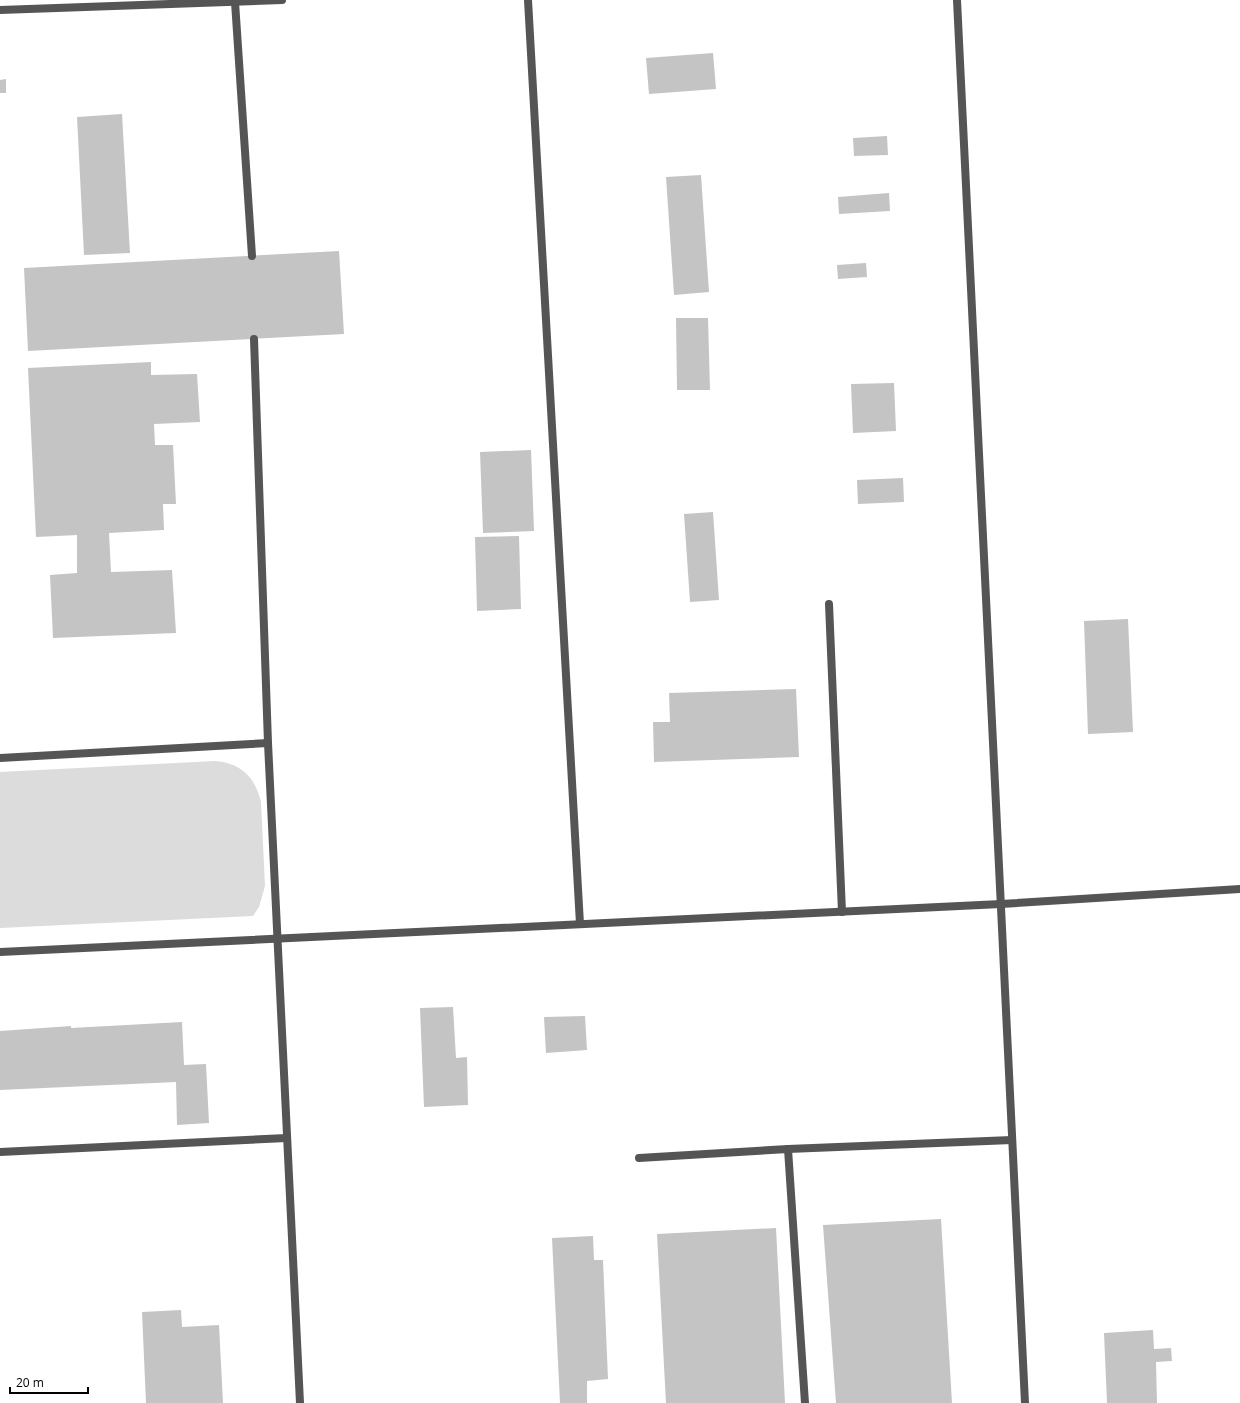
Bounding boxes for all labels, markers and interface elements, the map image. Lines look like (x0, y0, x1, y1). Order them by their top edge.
scale bar (10, 1369, 88, 1395)
text: 20 m (16, 1374, 44, 1391)

